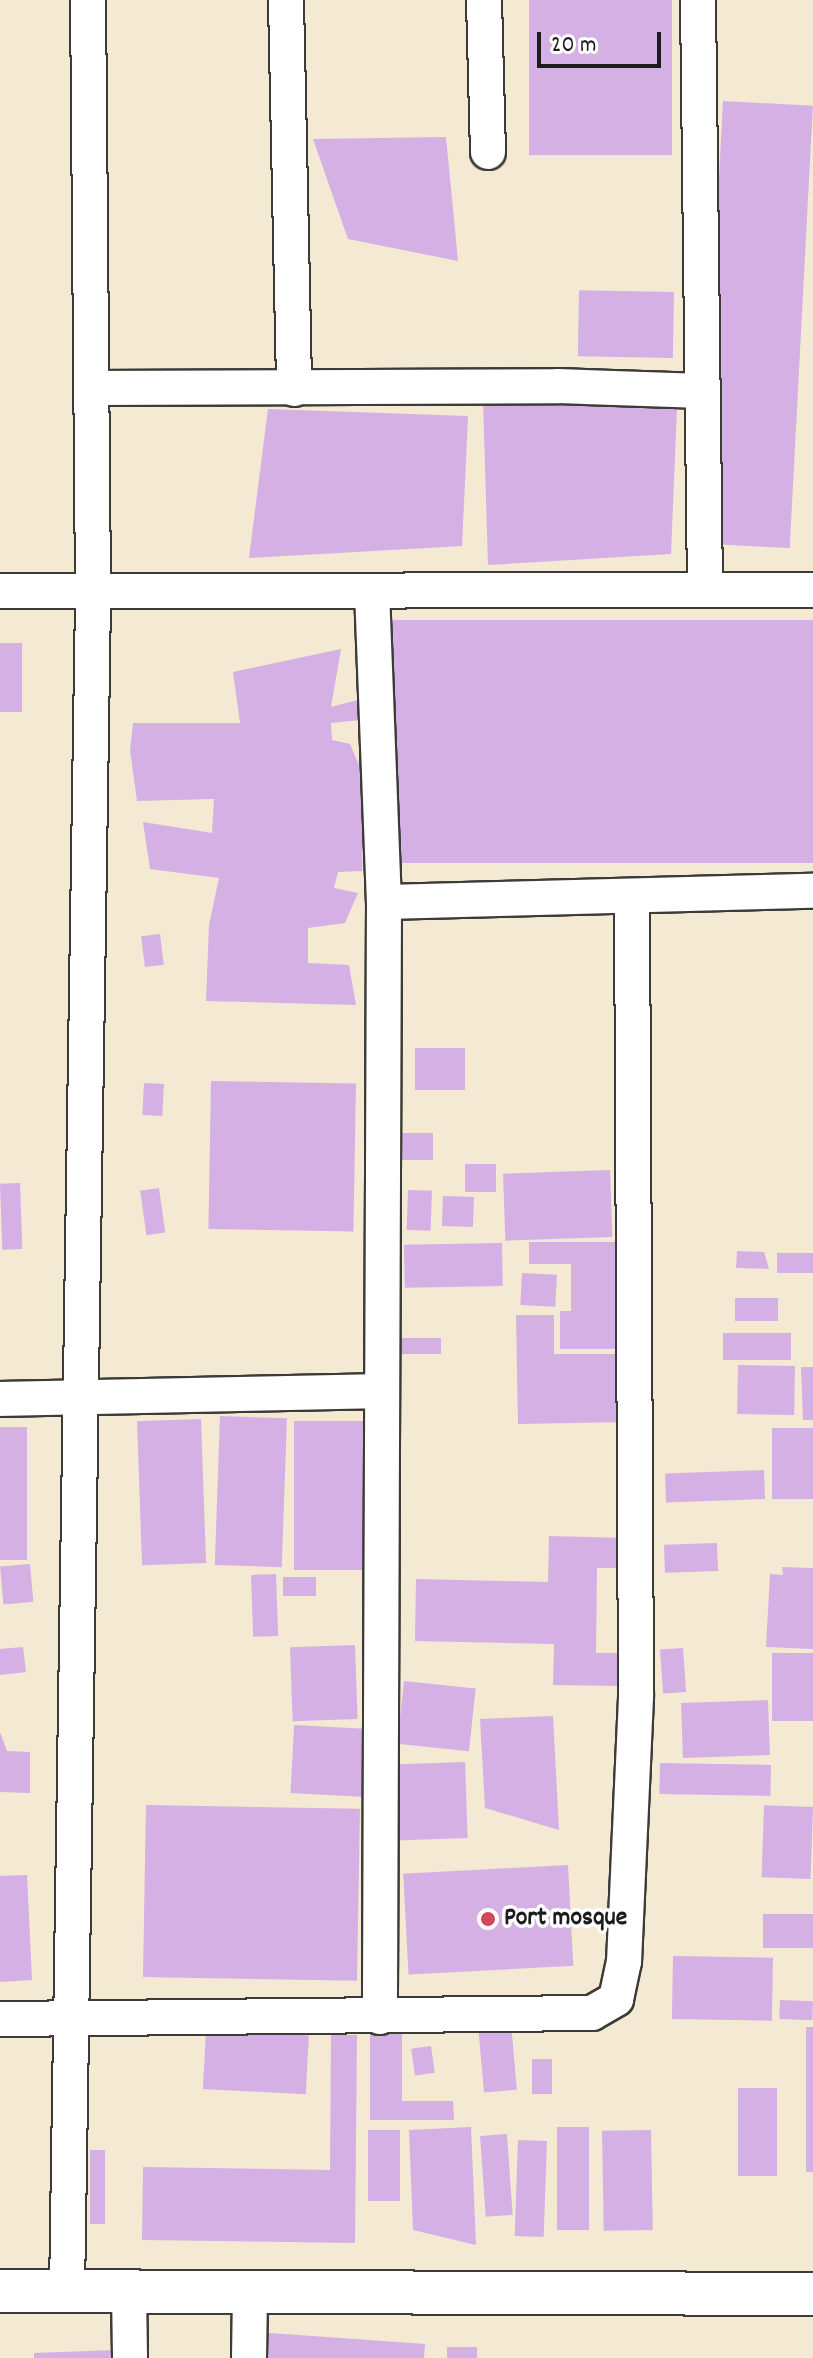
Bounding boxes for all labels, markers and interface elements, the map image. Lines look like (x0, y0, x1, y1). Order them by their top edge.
scale bar (541, 16, 665, 66)
text: 20 m (551, 29, 597, 63)
place label: Port mosque (504, 1903, 627, 1935)
marker: Port mosque (479, 1910, 497, 1928)

